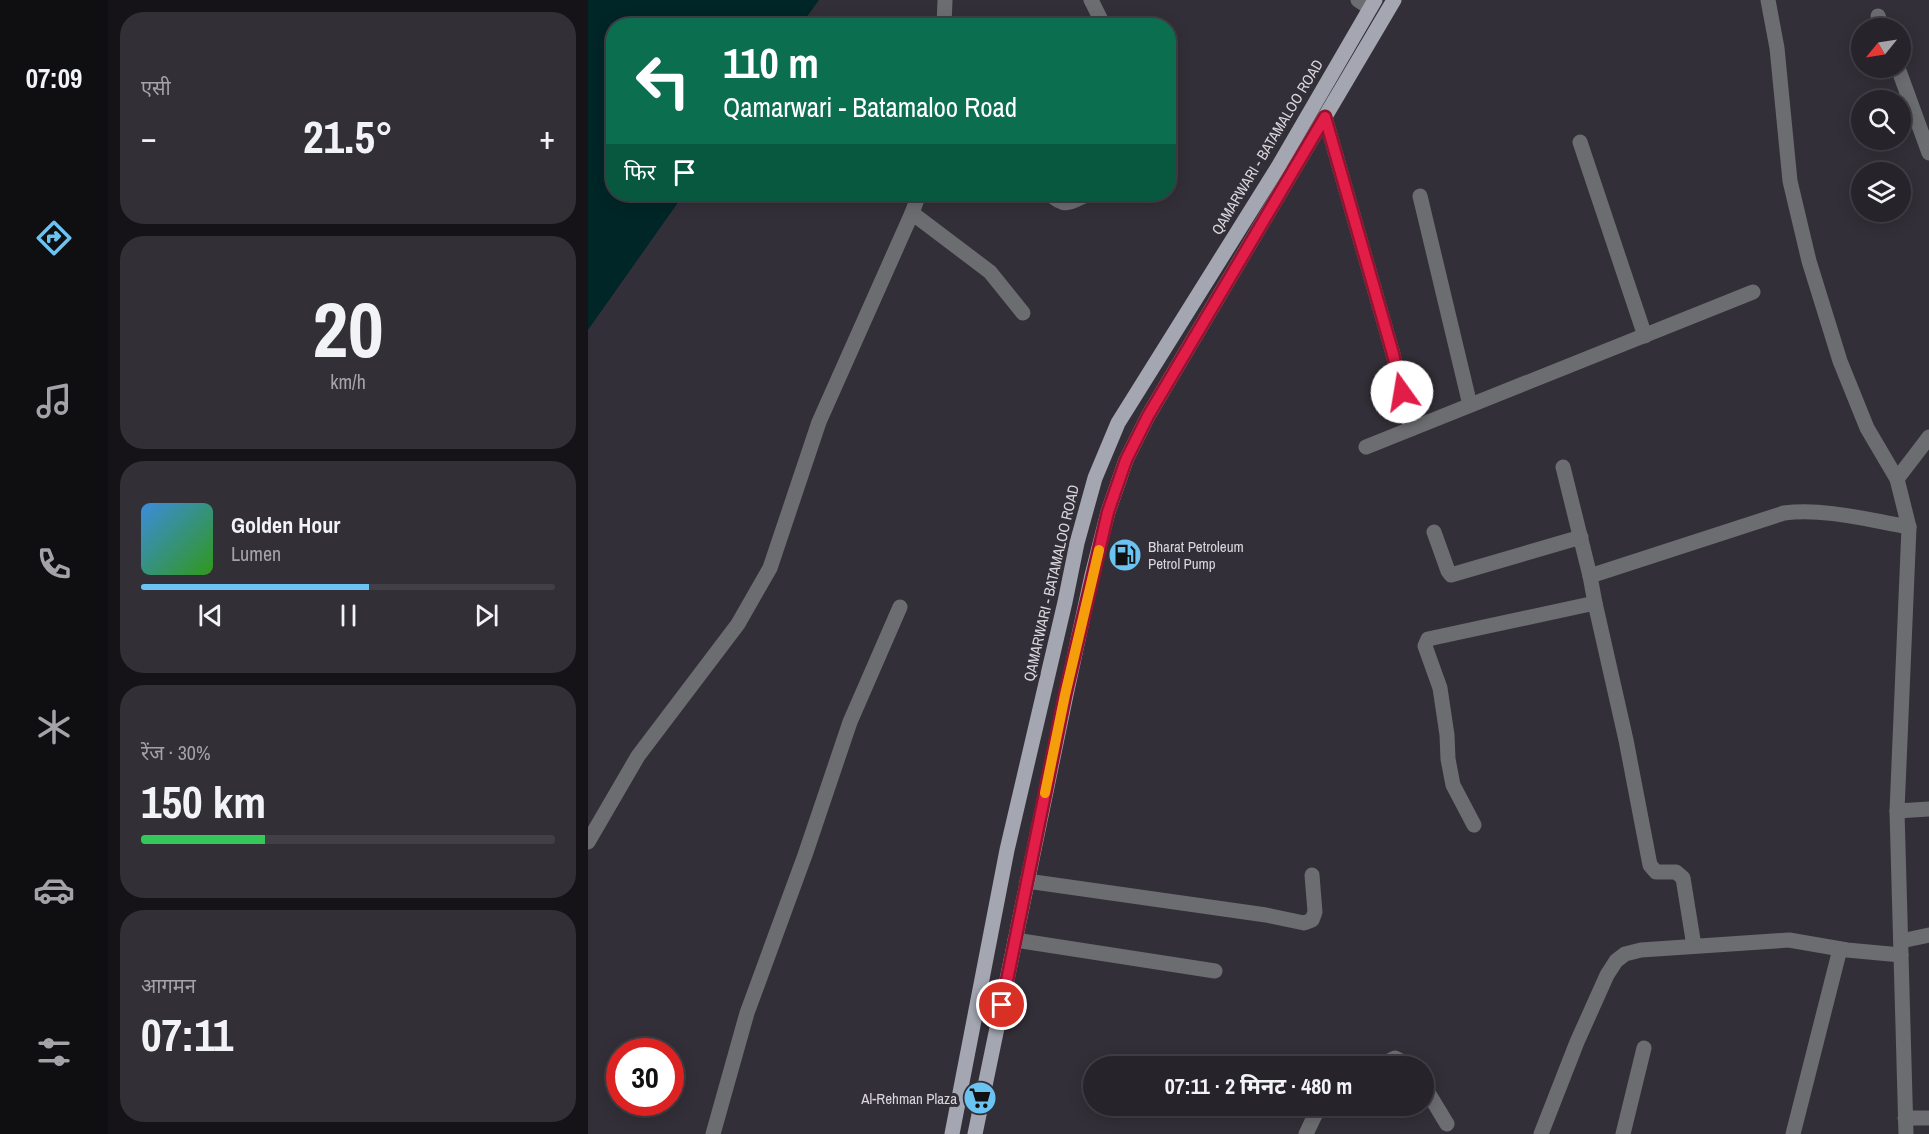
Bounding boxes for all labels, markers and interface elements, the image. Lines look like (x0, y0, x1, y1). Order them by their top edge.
north arrow (1851, 18, 1911, 78)
map controls (1851, 18, 1911, 222)
text: 110 m (723, 35, 819, 91)
icon: left (624, 42, 702, 120)
street label: QAMARWARI - BATAMALOO ROAD (1206, 55, 1328, 239)
text: 07:09 (26, 60, 82, 96)
text: एसी (141, 74, 171, 101)
text: Qamarwari - Batamaloo Road (723, 89, 1017, 125)
button: search (1851, 90, 1911, 150)
text: 21.5° (303, 106, 393, 167)
text: − (141, 115, 157, 159)
text: + (539, 115, 555, 159)
icon: arrive (668, 156, 701, 189)
text: फिर (624, 157, 656, 187)
button: layers (1851, 162, 1911, 222)
icon: directions (33, 217, 75, 259)
text: 20 (312, 276, 384, 381)
position arrow (1370, 360, 1434, 424)
text: km/h (330, 368, 366, 395)
icon: music (33, 380, 75, 422)
street label: QAMARWARI - BATAMALOO ROAD (1018, 482, 1084, 683)
text: Golden Hour (231, 510, 340, 540)
place label: Bharat Petroleum Petrol Pump (1148, 536, 1244, 574)
fuel station icon: Bharat Petroleum Petrol Pump (1107, 537, 1143, 573)
text: Lumen (231, 540, 281, 567)
icon: phone (33, 543, 75, 585)
icon: previous (194, 599, 227, 632)
icon: pause (332, 599, 365, 632)
icon: next (470, 599, 503, 632)
icon: climate (33, 706, 75, 748)
text: रेंज · 30% (141, 739, 211, 766)
text: 150 km (141, 771, 266, 832)
icon: car (33, 869, 75, 911)
text: आगमन (141, 972, 196, 999)
pin (976, 979, 1027, 1030)
icon: arrive (985, 988, 1018, 1021)
text: 07:11 (141, 1004, 233, 1065)
icon: filters (33, 1031, 75, 1073)
speed limit sign: 30 (606, 1038, 684, 1116)
text: 07:11 · 2 मिनट · 480 m (1165, 1071, 1352, 1101)
supermarket icon: Al-Rehman Plaza (962, 1080, 998, 1116)
place label: Al-Rehman Plaza (860, 1088, 957, 1109)

